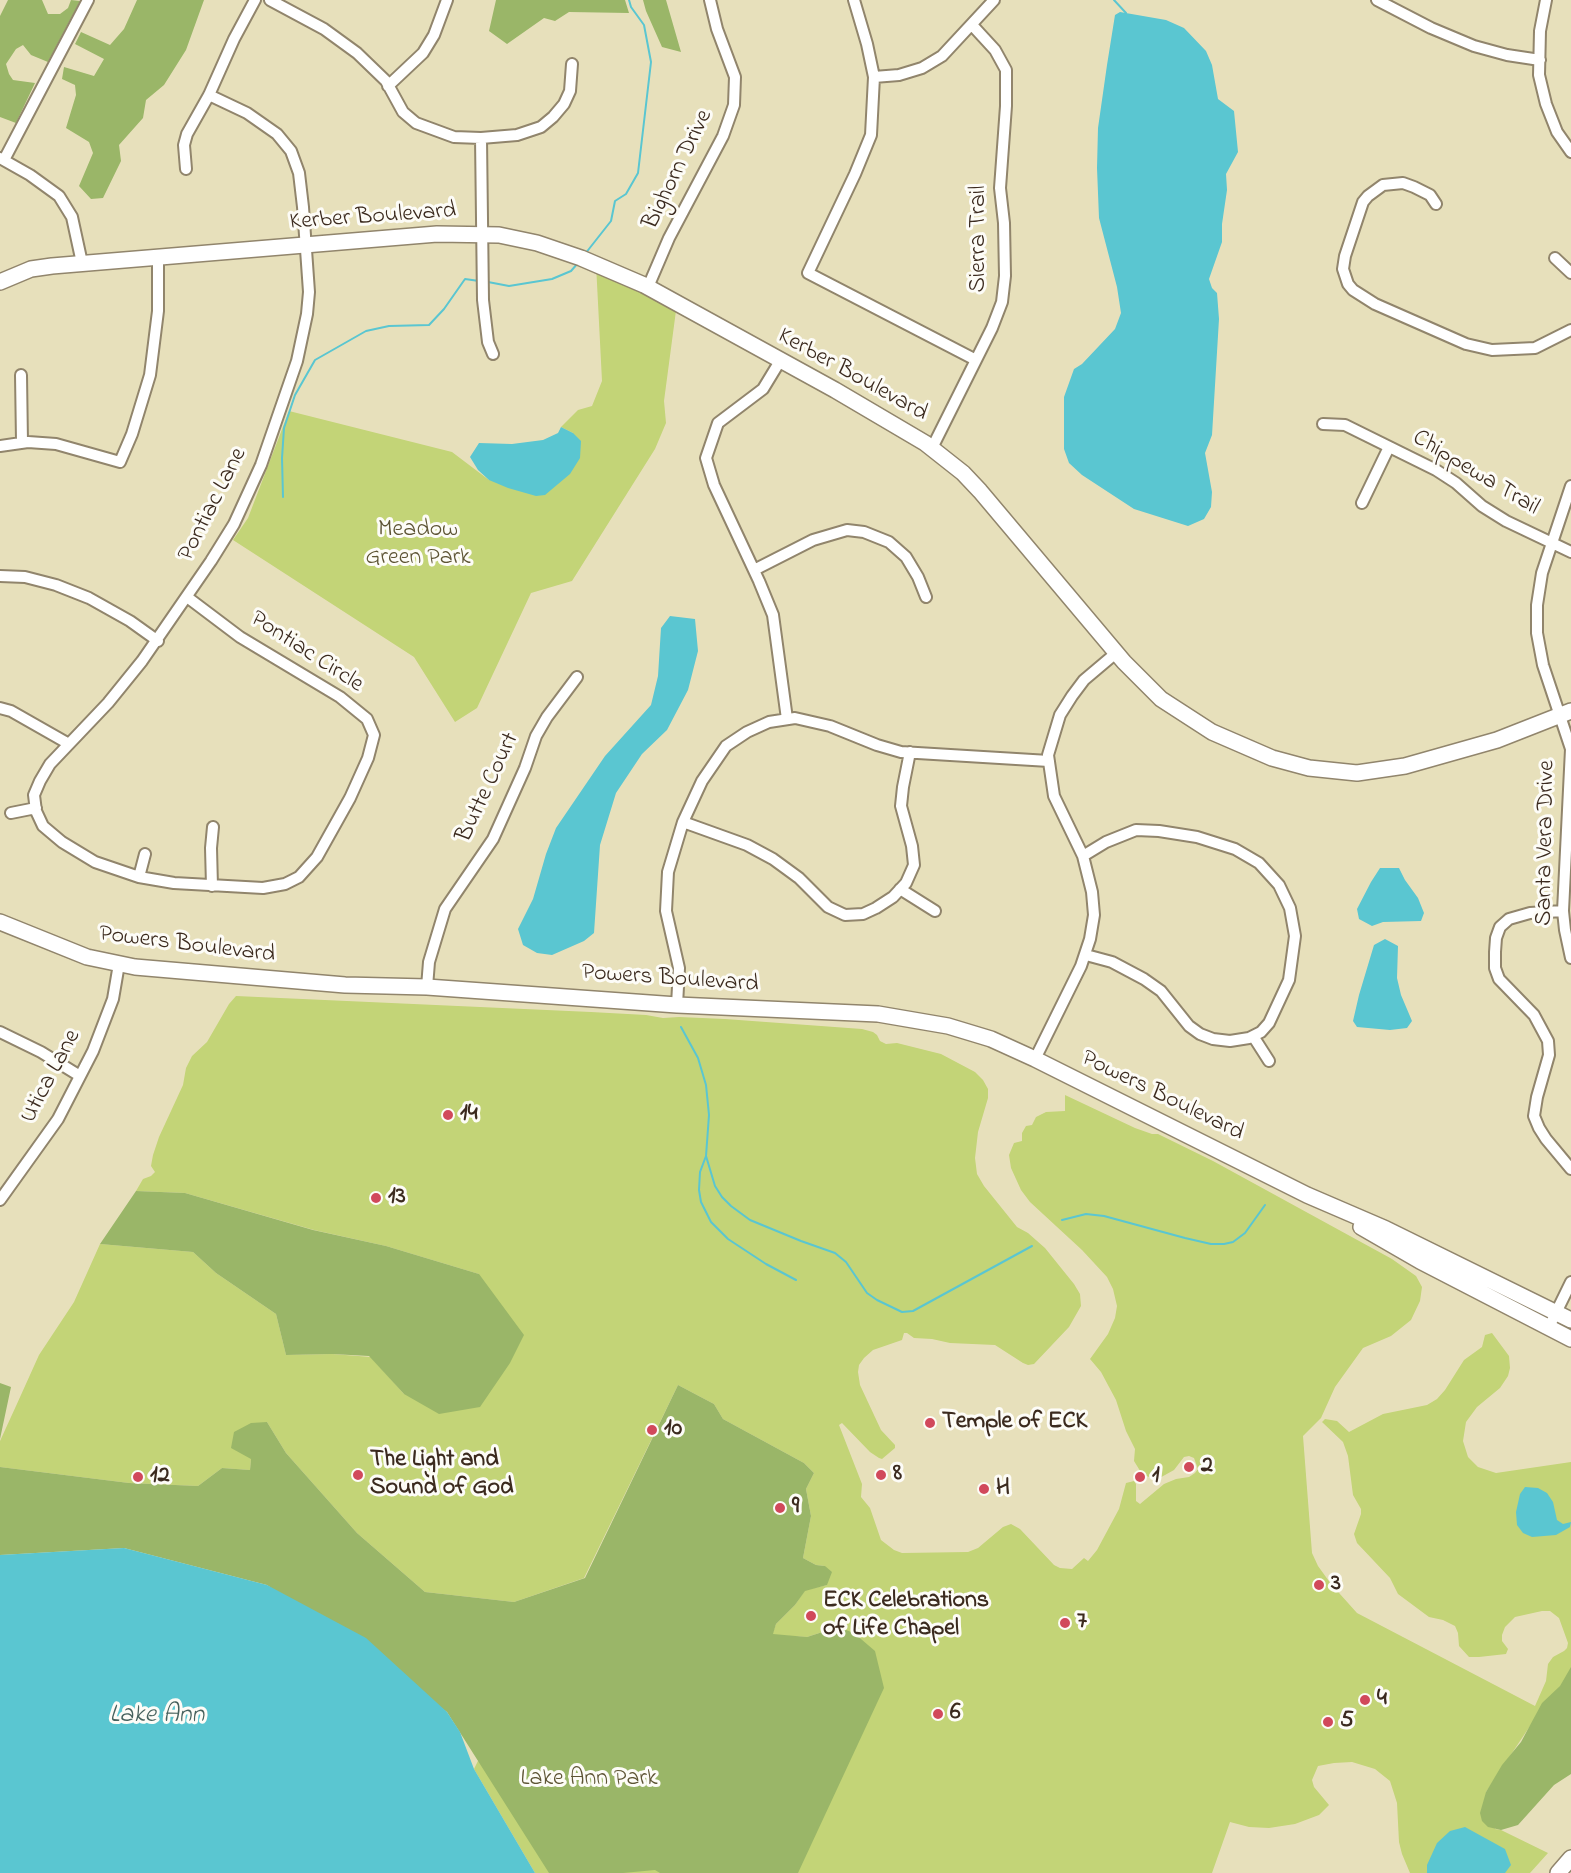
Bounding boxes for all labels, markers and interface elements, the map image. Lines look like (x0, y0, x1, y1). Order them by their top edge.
street label: Bighorn Drive (638, 105, 720, 235)
street label: Sierra Trail (966, 186, 994, 292)
street label: Kerber Boulevard (289, 198, 457, 238)
street label: Kerber Boulevard (772, 323, 932, 429)
street label: Chippewa Trail (1406, 425, 1544, 523)
street label: Pontiac Lane (173, 444, 255, 566)
park label: Meadow Green Park (365, 517, 471, 573)
street label: Pontiac Circle (244, 606, 368, 700)
street label: Butte Court (451, 729, 527, 847)
street label: Santa Vera Drive (1531, 760, 1563, 926)
street label: Powers Boulevard (97, 921, 277, 971)
street label: Powers Boulevard (581, 959, 759, 1001)
street label: Utica Lane (15, 1025, 89, 1129)
street label: Powers Boulevard (1076, 1045, 1248, 1149)
place label: 14 (460, 1101, 478, 1129)
marker: 14 (441, 1108, 455, 1122)
place label: 13 (388, 1184, 406, 1212)
marker: 13 (369, 1191, 383, 1205)
place label: Temple of ECK (942, 1409, 1087, 1437)
place label: 10 (664, 1416, 682, 1444)
marker: Temple of ECK (923, 1416, 937, 1430)
marker: 10 (645, 1423, 659, 1437)
place label: The Light and Sound of God (370, 1447, 513, 1503)
place label: 2 (1201, 1453, 1213, 1481)
marker: 2 (1182, 1460, 1196, 1474)
place label: 8 (893, 1461, 902, 1489)
place label: 12 (150, 1463, 170, 1491)
place label: 1 (1152, 1463, 1160, 1491)
marker: The Light and Sound of God (351, 1468, 365, 1482)
marker: 8 (874, 1468, 888, 1482)
marker: 12 (131, 1470, 145, 1484)
marker: 1 (1133, 1470, 1147, 1484)
place label: H (996, 1475, 1010, 1503)
marker: H (977, 1482, 991, 1496)
place label: 9 (792, 1494, 799, 1522)
marker: 9 (773, 1501, 787, 1515)
place label: 3 (1331, 1571, 1341, 1599)
marker: 3 (1312, 1578, 1326, 1592)
place label: ECK Celebrations of Life Chapel (823, 1588, 989, 1644)
marker: ECK Celebrations of Life Chapel (804, 1609, 818, 1623)
place label: 7 (1077, 1609, 1087, 1637)
marker: 7 (1058, 1616, 1072, 1630)
place label: 4 (1377, 1686, 1387, 1714)
marker: 4 (1358, 1693, 1372, 1707)
place label: 6 (950, 1700, 961, 1728)
water label: Lake Ann (110, 1701, 204, 1733)
marker: 6 (931, 1707, 945, 1721)
place label: 5 (1340, 1708, 1354, 1736)
marker: 5 (1321, 1715, 1335, 1729)
park label: Lake Ann Park (521, 1766, 657, 1794)

